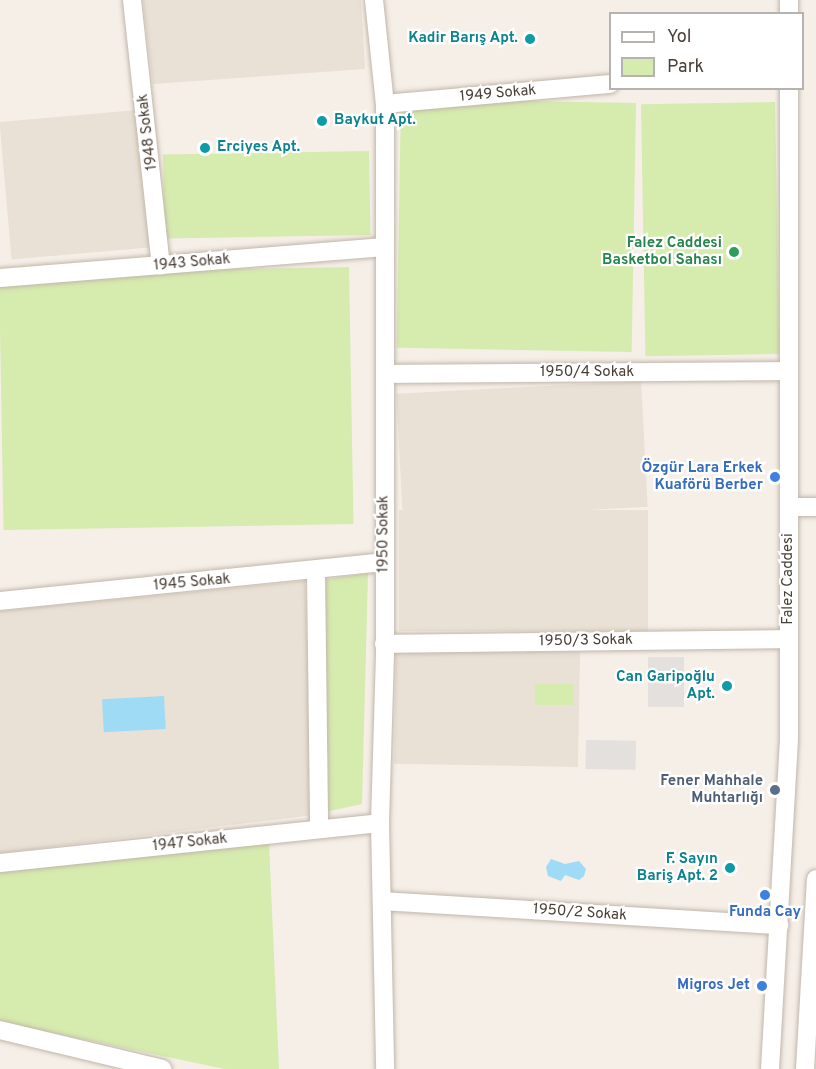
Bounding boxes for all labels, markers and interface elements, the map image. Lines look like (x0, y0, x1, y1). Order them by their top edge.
legend (609, 12, 804, 90)
text: Yol (667, 26, 692, 49)
place label: Kadir Barış Apt. (408, 30, 518, 48)
marker: Kadir Barış Apt. (523, 32, 537, 46)
text: Park (667, 56, 704, 79)
street label: 1949 Sokak (459, 82, 537, 106)
street label: 1948 Sokak (134, 93, 162, 171)
place label: Baykut Apt. (334, 112, 416, 130)
marker: Baykut Apt. (315, 114, 329, 128)
place label: Erciyes Apt. (217, 139, 301, 157)
marker: Erciyes Apt. (198, 141, 212, 155)
place label: Falez Caddesi Basketbol Sahası (602, 234, 722, 269)
marker: Falez Caddesi Basketbol Sahası (727, 245, 741, 259)
street label: 1943 Sokak (153, 251, 231, 275)
street label: 1950/4 Sokak (540, 364, 634, 382)
place label: Özgür Lara Erkek Kuaförü Berber (642, 459, 763, 494)
marker: Özgür Lara Erkek Kuaförü Berber (768, 470, 782, 484)
street label: 1950 Sokak (375, 495, 393, 573)
street label: Falez Caddesi (780, 533, 798, 625)
street label: 1945 Sokak (153, 571, 231, 595)
street label: 1950/3 Sokak (539, 631, 633, 651)
place label: Can Garipoğlu Apt. (616, 668, 715, 703)
marker: Can Garipoğlu Apt. (720, 679, 734, 693)
place label: Fener Mahhale Muhtarlığı (660, 772, 763, 807)
marker: Fener Mahhale Muhtarlığı (768, 783, 782, 797)
street label: 1947 Sokak (151, 830, 229, 856)
place label: F. Sayın Bariş Apt. 2 (636, 850, 718, 885)
marker: F. Sayın Bariş Apt. 2 (723, 861, 737, 875)
marker: Funda Cay (758, 888, 772, 902)
street label: 1950/2 Sokak (532, 901, 628, 925)
place label: Funda Cay (729, 904, 801, 922)
place label: Migros Jet (677, 977, 750, 995)
marker: Migros Jet (755, 979, 769, 993)

